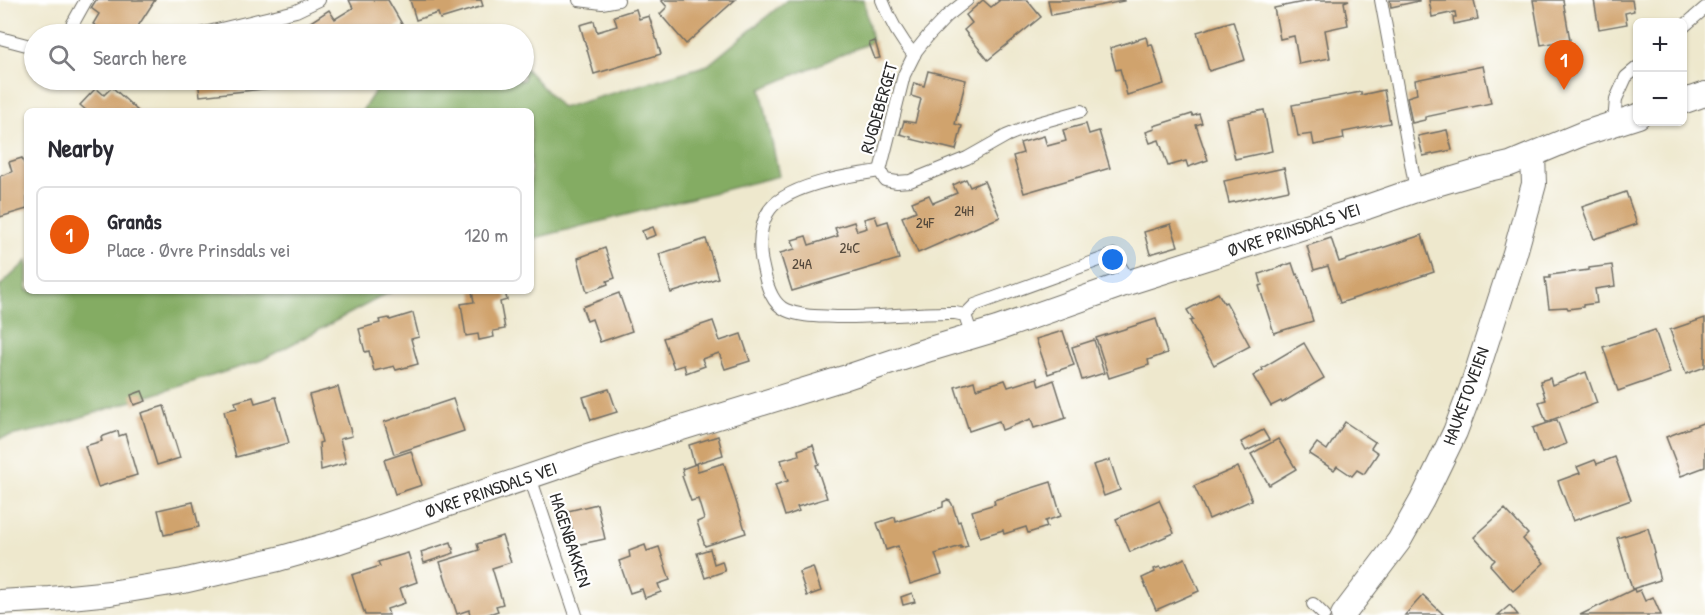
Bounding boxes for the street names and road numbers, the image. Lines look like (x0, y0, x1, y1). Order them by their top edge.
street label: RUGDEBERGET (854, 59, 904, 156)
street label: ØVRE PRINSDALS VEI (1224, 196, 1363, 263)
street label: HAUKETOVEIEN (1436, 343, 1495, 448)
street label: ØVRE PRINSDALS VEI (421, 455, 560, 524)
street label: HAGENBAKKEN (543, 490, 597, 590)

